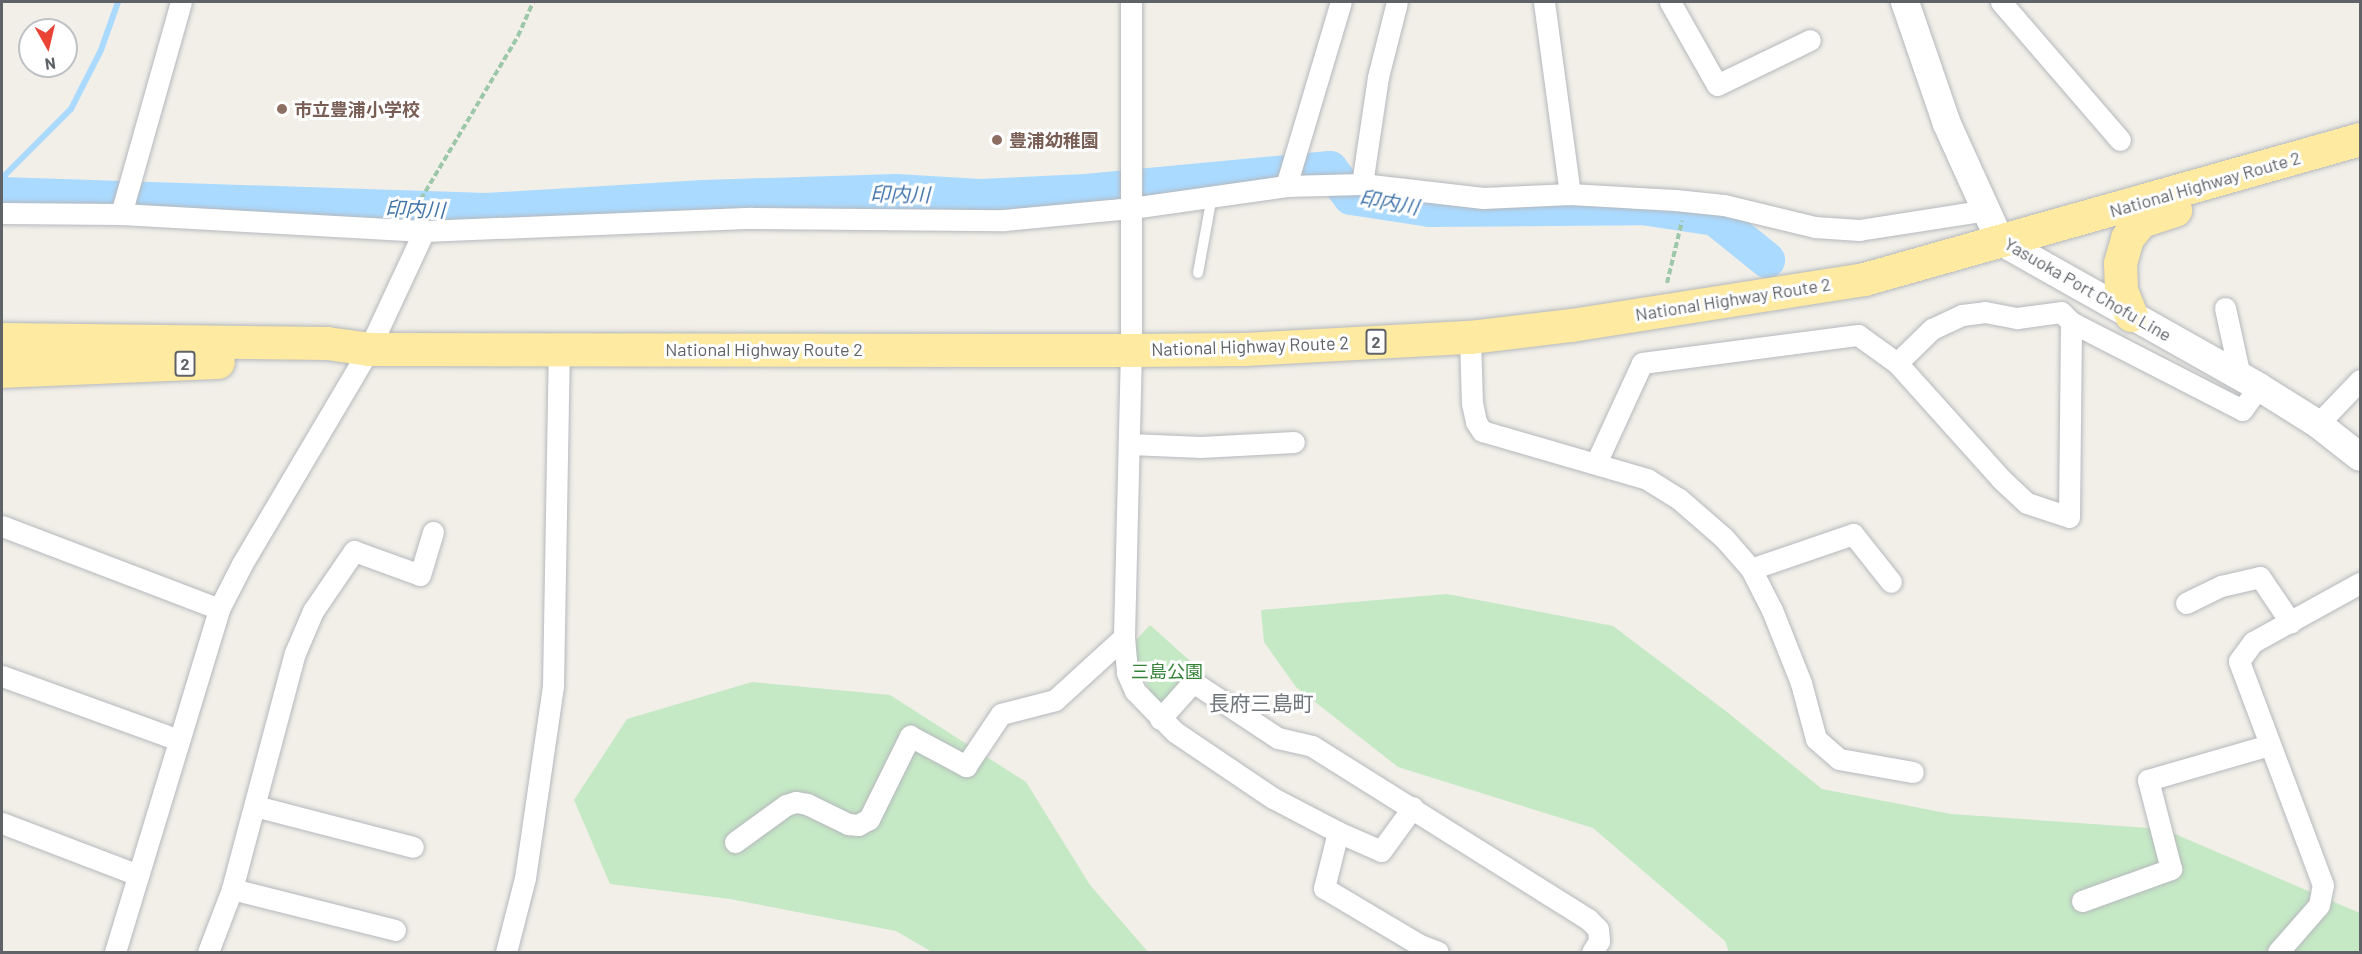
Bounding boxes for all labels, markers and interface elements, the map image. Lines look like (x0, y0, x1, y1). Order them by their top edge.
north arrow (18, 18, 78, 78)
text: N (44, 54, 57, 74)
place label: 市立豊浦小学校 (294, 98, 420, 120)
marker: 市立豊浦小学校 (275, 102, 289, 116)
place label: 豊浦幼稚園 (1009, 129, 1099, 151)
marker: 豊浦幼稚園 (990, 133, 1004, 147)
street label: National Highway Route 2 (2107, 146, 2303, 222)
water label: 印内川 (870, 181, 930, 207)
water label: 印内川 (1357, 185, 1421, 219)
water label: 印内川 (385, 196, 445, 222)
street label: Yasuoka Port Chofu Line (2001, 232, 2175, 346)
street label: National Highway Route 2 (1634, 273, 1832, 325)
road number: 2 (1366, 329, 1386, 355)
street label: National Highway Route 2 (1151, 332, 1349, 360)
street label: National Highway Route 2 (665, 338, 863, 360)
road number: 2 (174, 351, 195, 377)
park label: 三島公園 (1131, 660, 1203, 682)
district label: 長府三島町 (1209, 690, 1313, 716)

